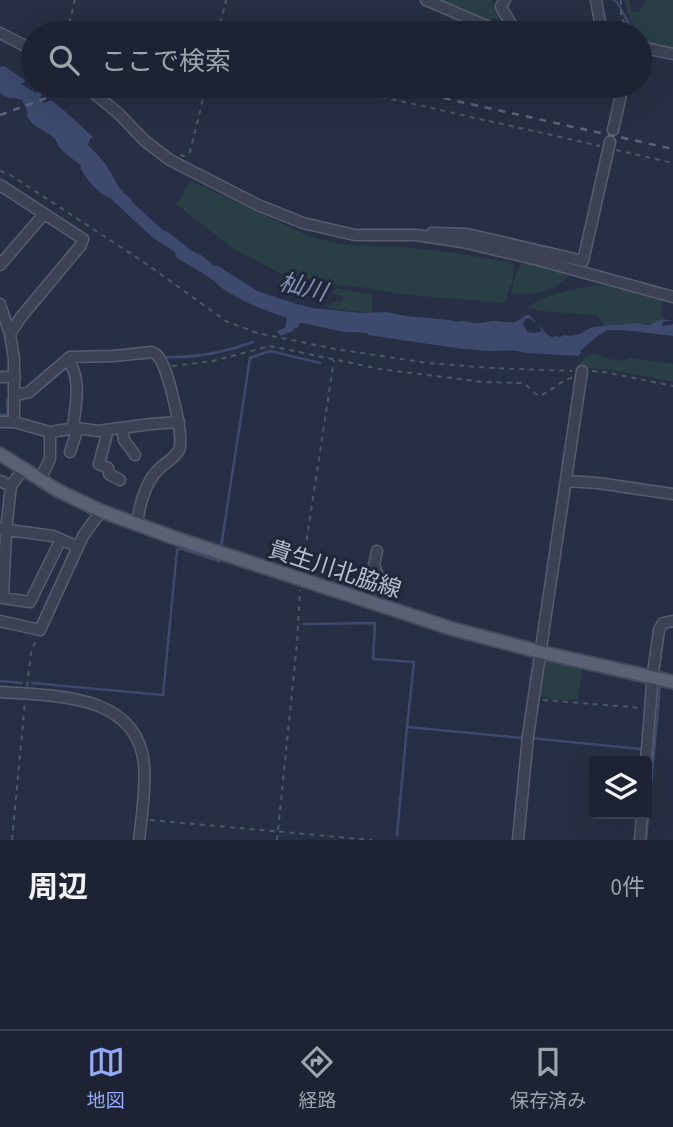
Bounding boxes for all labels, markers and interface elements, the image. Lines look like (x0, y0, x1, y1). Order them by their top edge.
search box (21, 21, 652, 98)
icon: search (45, 41, 83, 79)
text: ここで検索 (101, 43, 231, 80)
water label: 杣川 (275, 265, 333, 311)
street label: 貴生川北脇線 (264, 532, 406, 606)
map controls (589, 756, 652, 819)
button: layers (589, 756, 652, 819)
text: 周辺 (28, 866, 88, 909)
text: 0件 (611, 871, 645, 904)
tab: 地図 (87, 1043, 125, 1115)
tab: 経路 (298, 1043, 336, 1115)
tab: 保存済み (510, 1043, 586, 1115)

